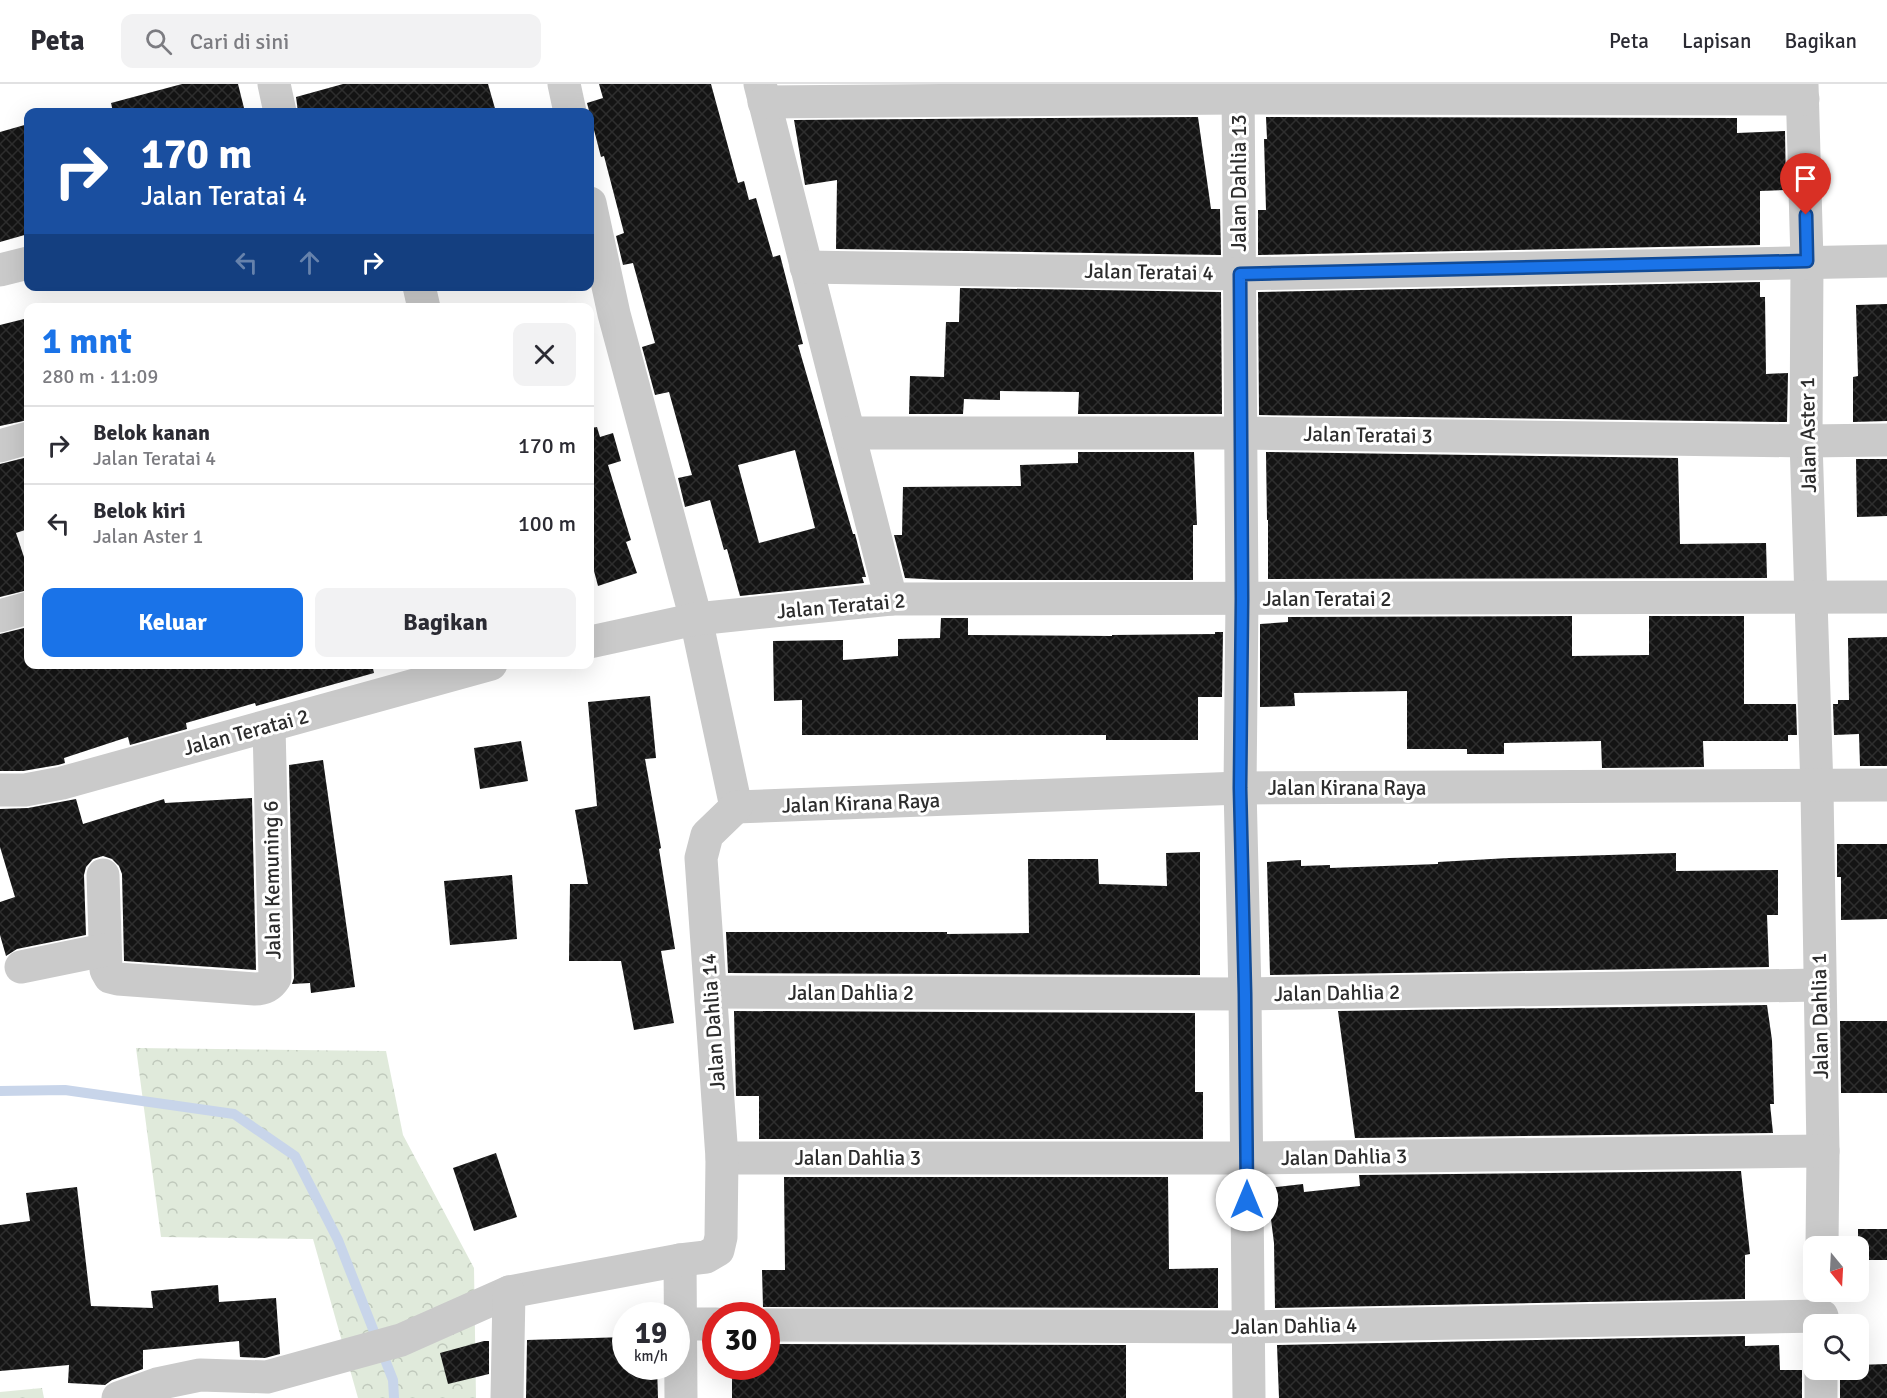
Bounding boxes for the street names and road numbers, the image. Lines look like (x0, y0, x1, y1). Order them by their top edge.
street label: Jalan Dahlia 13 (1226, 114, 1252, 252)
street label: Jalan Teratai 4 (1084, 258, 1214, 286)
street label: Jalan Aster 1 (1794, 377, 1822, 493)
street label: Jalan Teratai 3 (1303, 421, 1433, 449)
street label: Jalan Teratai 2 (1262, 586, 1392, 612)
street label: Jalan Teratai 2 (776, 587, 906, 625)
street label: Jalan Teratai 2 (180, 703, 312, 761)
street label: Jalan Kirana Raya (1268, 775, 1426, 801)
street label: Jalan Kirana Raya (781, 787, 941, 819)
street label: Jalan Kemuning 6 (258, 800, 286, 960)
street label: Jalan Dahlia 14 (695, 952, 731, 1092)
street label: Jalan Dahlia 1 (1806, 953, 1834, 1079)
street label: Jalan Dahlia 2 (1274, 979, 1400, 1007)
street label: Jalan Dahlia 2 (788, 980, 914, 1006)
street label: Jalan Dahlia 3 (1281, 1143, 1407, 1171)
street label: Jalan Dahlia 3 (795, 1145, 921, 1171)
street label: Jalan Dahlia 4 (1231, 1312, 1357, 1340)

